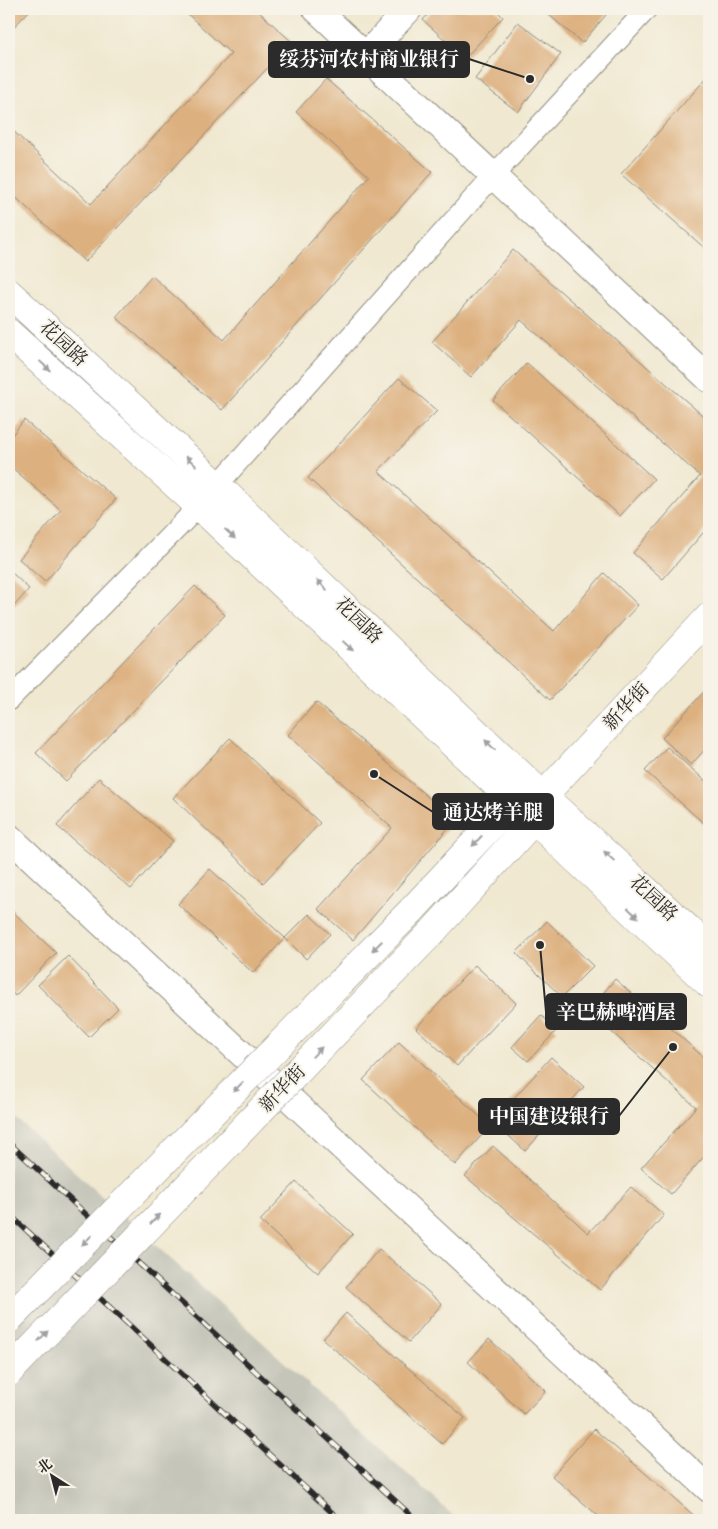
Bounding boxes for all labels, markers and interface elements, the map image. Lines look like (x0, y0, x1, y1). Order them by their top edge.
callout: 绥芬河农村商业银行 (269, 42, 469, 77)
text: 绥芬河农村商业银行 (279, 46, 459, 72)
street label: 花园路 (35, 314, 93, 372)
one-way arrow (38, 360, 50, 372)
one-way arrow (185, 455, 197, 467)
one-way arrow (223, 528, 235, 540)
one-way arrow (316, 579, 328, 591)
street label: 花园路 (330, 591, 388, 649)
one-way arrow (342, 640, 354, 652)
street label: 新华街 (597, 677, 655, 735)
one-way arrow (484, 739, 496, 751)
callout: 通达烤羊腿 (433, 794, 553, 829)
text: 通达烤羊腿 (443, 799, 543, 825)
one-way arrow (471, 834, 483, 846)
one-way arrow (603, 850, 615, 862)
street label: 花园路 (625, 869, 683, 927)
one-way arrow (627, 907, 639, 919)
one-way arrow (371, 940, 383, 952)
callout: 辛巴赫啤酒屋 (546, 994, 686, 1029)
text: 辛巴赫啤酒屋 (556, 999, 676, 1025)
one-way arrow (311, 1046, 323, 1058)
street label: 新华街 (253, 1059, 311, 1117)
one-way arrow (232, 1081, 244, 1093)
callout: 中国建设银行 (479, 1099, 619, 1134)
text: 中国建设银行 (489, 1103, 609, 1129)
one-way arrow (149, 1214, 161, 1226)
one-way arrow (81, 1234, 93, 1246)
one-way arrow (36, 1331, 48, 1343)
north arrow (28, 1452, 78, 1502)
text: 北 (33, 1454, 55, 1477)

